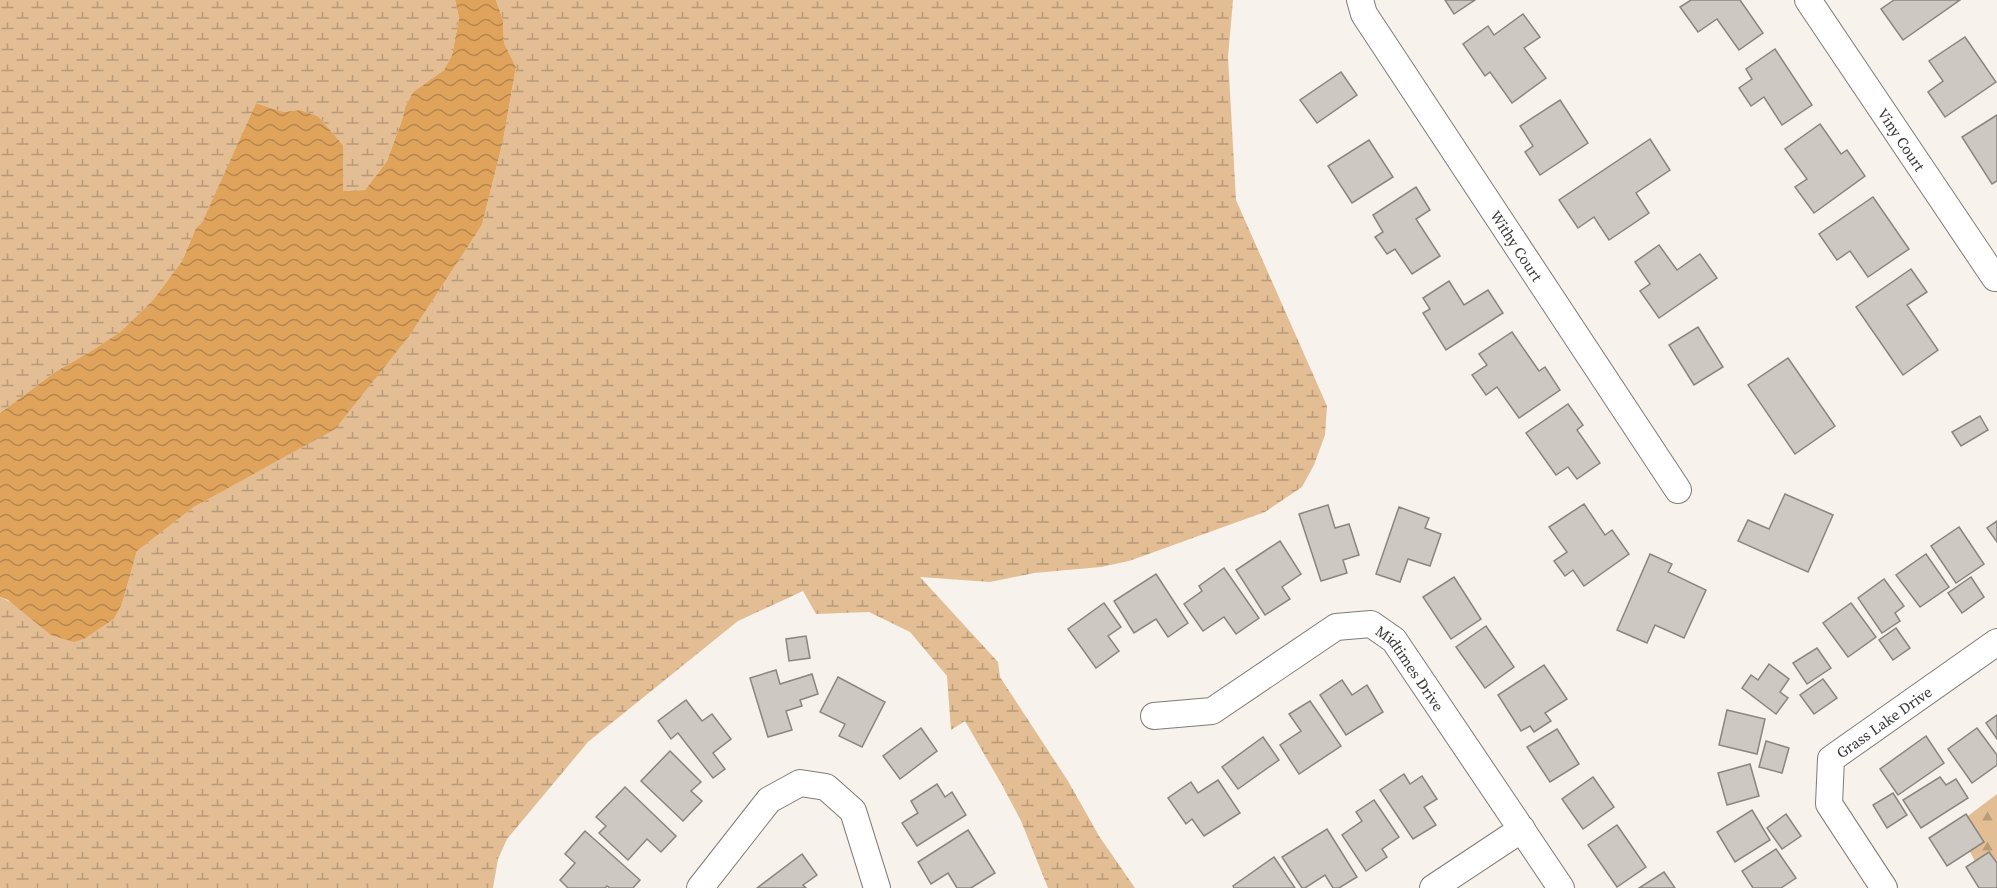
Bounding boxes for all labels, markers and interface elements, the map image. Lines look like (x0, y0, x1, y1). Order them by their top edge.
street label: Viny Court (1873, 104, 1931, 175)
street label: Withy Court (1486, 206, 1548, 285)
street label: Midtimes Drive (1372, 620, 1450, 715)
street label: Grass Lake Drive (1832, 681, 1936, 763)

